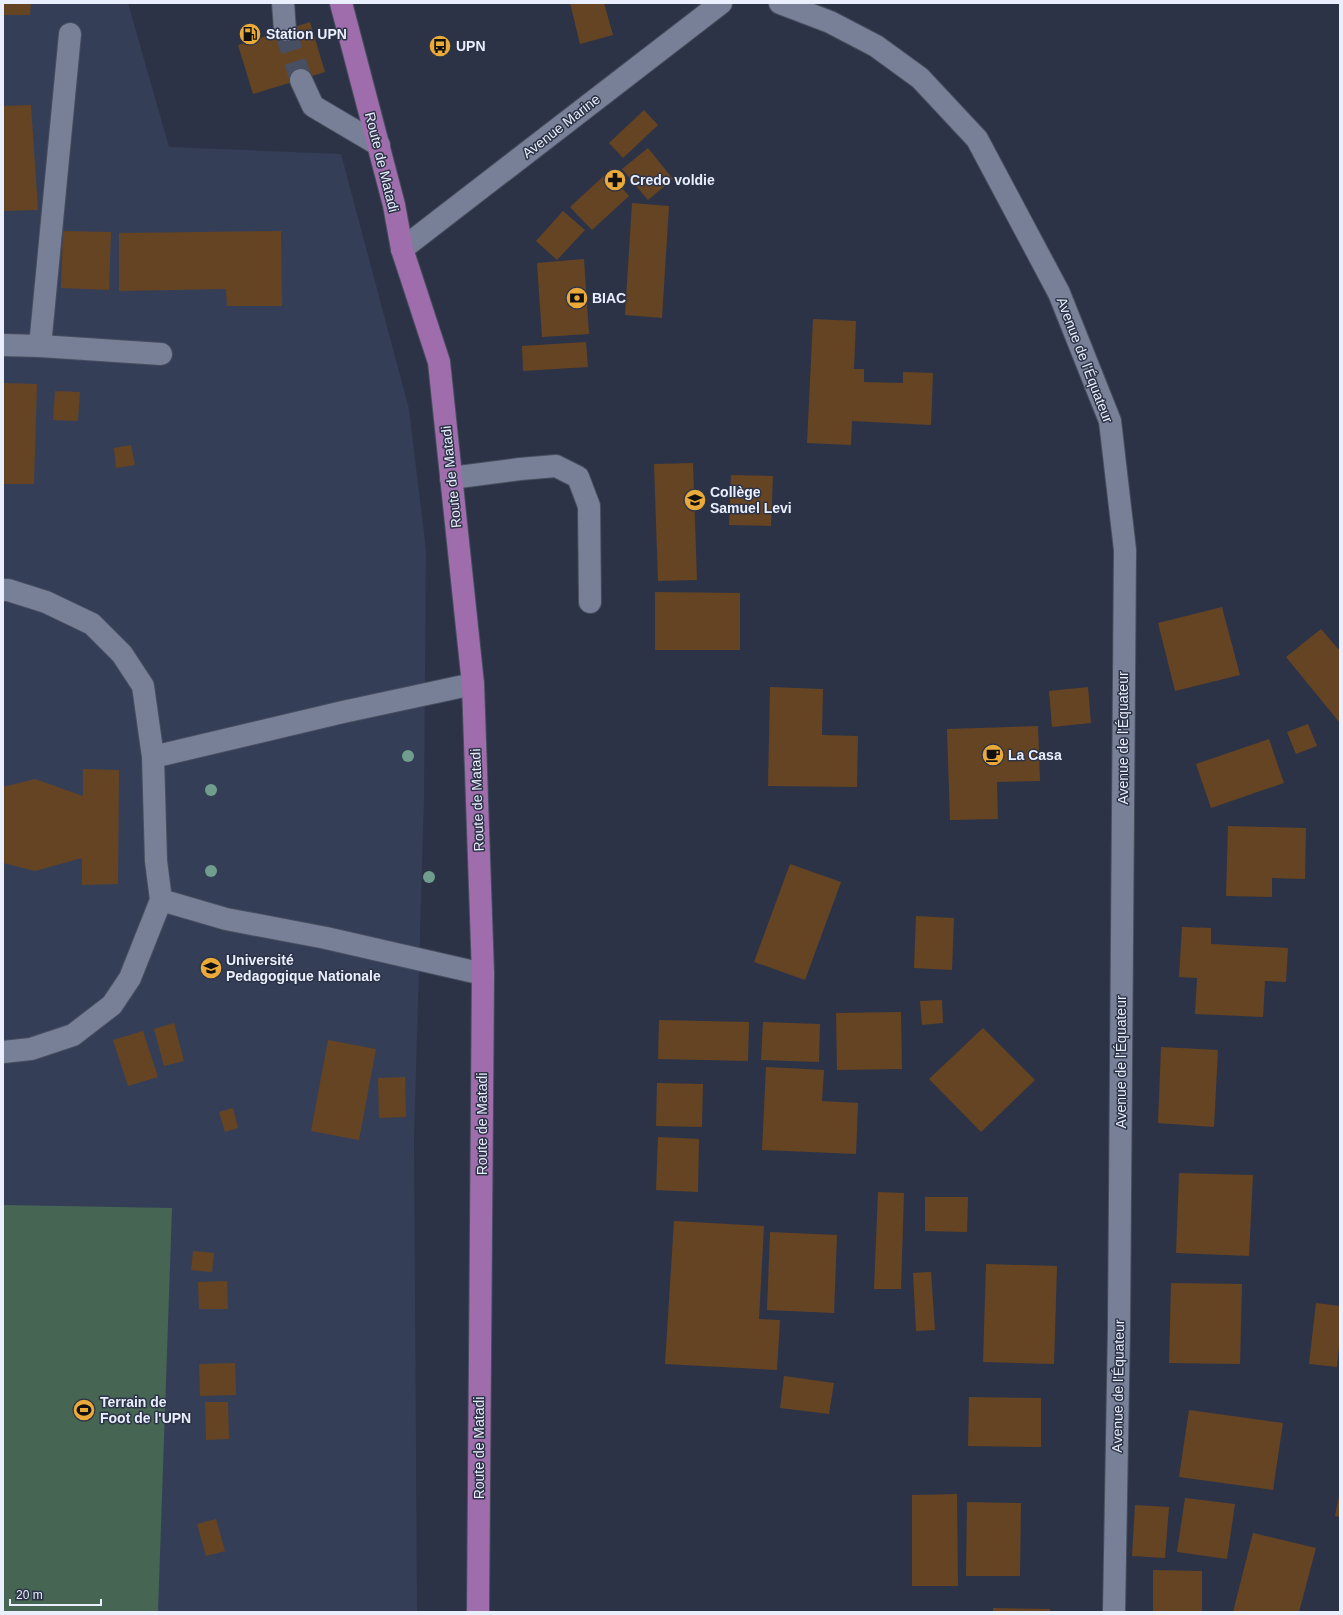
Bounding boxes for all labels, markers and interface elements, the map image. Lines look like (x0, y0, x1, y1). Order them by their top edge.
fuel station icon: Station UPN (237, 21, 263, 47)
place label: Station UPN (266, 26, 347, 42)
bus stop icon: UPN (427, 33, 453, 59)
place label: UPN (456, 38, 486, 54)
street label: Avenue Marine (519, 91, 603, 161)
street label: Route de Matadi (362, 110, 402, 214)
pharmacy icon: Credo voldie (602, 167, 628, 193)
place label: Credo voldie (630, 172, 715, 188)
bank icon: BIAC (564, 285, 590, 311)
place label: BIAC (592, 290, 626, 306)
street label: Avenue de l'Équateur (1054, 295, 1116, 425)
street label: Route de Matadi (438, 425, 464, 529)
place label: Collège Samuel Levi (710, 484, 792, 516)
school or university icon: Collège Samuel Levi (682, 487, 708, 513)
street label: Avenue de l'Équateur (1115, 671, 1131, 805)
cafe icon: La Casa (980, 742, 1006, 768)
place label: La Casa (1008, 747, 1062, 763)
street label: Route de Matadi (467, 748, 487, 852)
place label: Université Pedagogique Nationale (226, 952, 381, 984)
school or university icon: Université Pedagogique Nationale (198, 955, 224, 981)
street label: Avenue de l'Équateur (1113, 995, 1129, 1129)
street label: Route de Matadi (474, 1073, 490, 1175)
street label: Avenue de l'Équateur (1109, 1319, 1127, 1453)
place label: Terrain de Foot de l'UPN (100, 1394, 191, 1426)
sports icon: Terrain de Foot de l'UPN (71, 1397, 97, 1423)
street label: Route de Matadi (471, 1397, 487, 1499)
scale bar (10, 1581, 101, 1607)
text: 20 m (16, 1588, 43, 1602)

